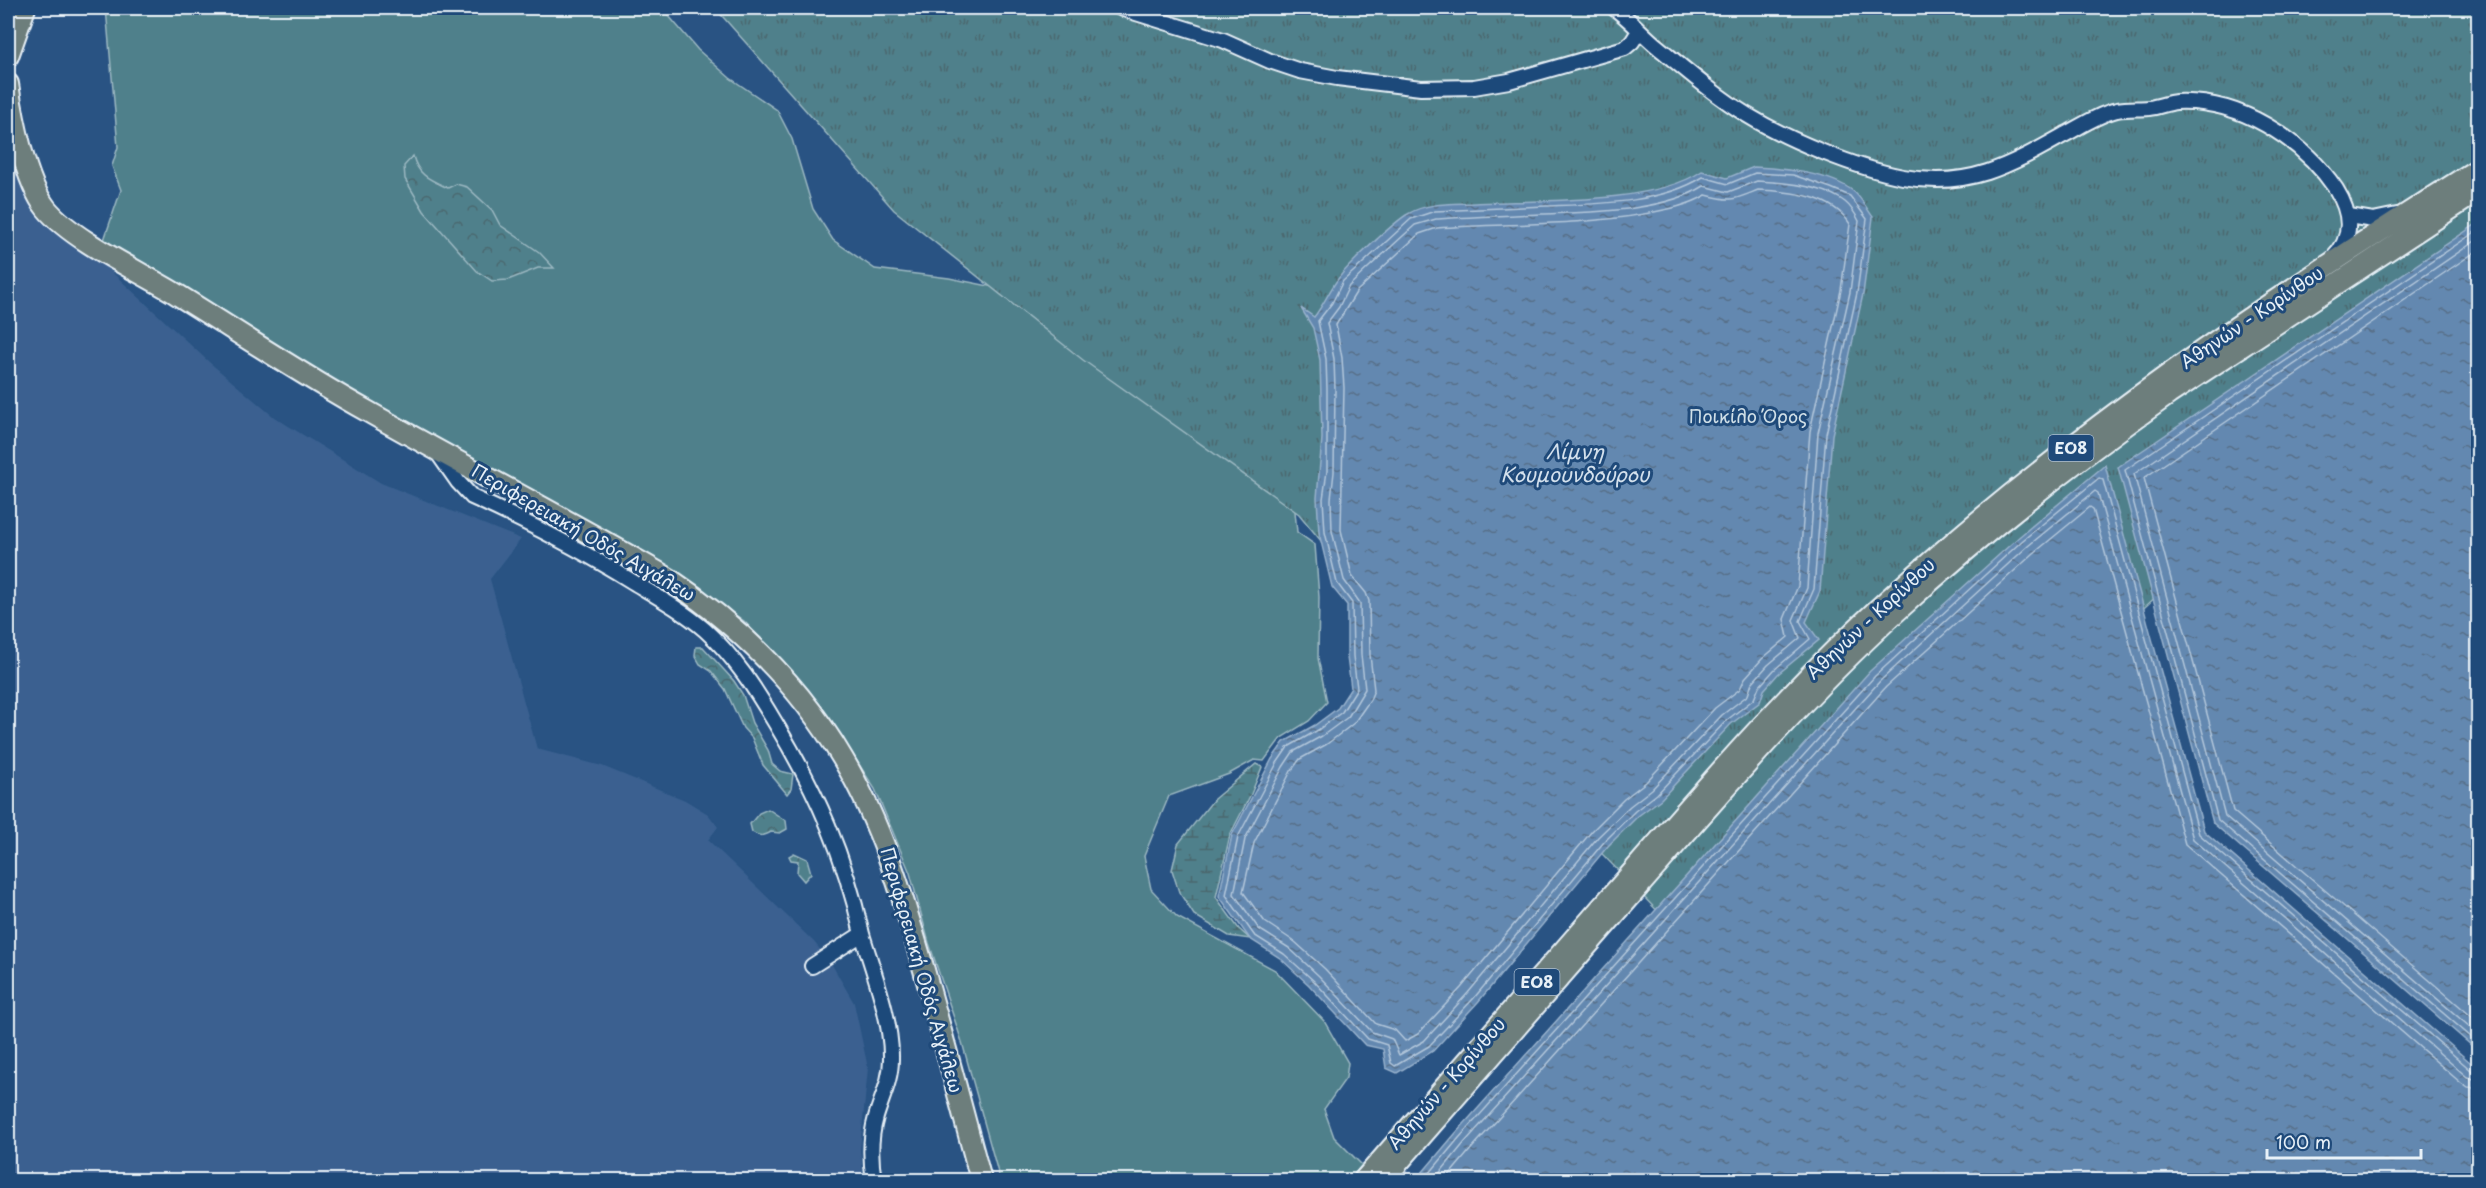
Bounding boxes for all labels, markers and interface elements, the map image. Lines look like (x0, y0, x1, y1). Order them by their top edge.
street label: Αθηνών - Κορίνθου (2174, 259, 2328, 375)
park label: Ποικίλο Όρος (1689, 402, 1807, 429)
road number: ΕΟ8 (2048, 435, 2094, 461)
water label: Λίμνη Κουμουνδούρου (1501, 436, 1651, 489)
street label: Περιφερειακή Οδός Αιγάλεω (467, 456, 701, 607)
street label: Αθηνών - Κορίνθου (1800, 551, 1940, 685)
street label: Περιφερειακή Οδός Αιγάλεω (874, 843, 971, 1096)
road number: ΕΟ8 (1514, 969, 1560, 995)
street label: Αθηνών - Κορίνθου (1381, 1011, 1511, 1155)
scale bar (2267, 1122, 2422, 1160)
text: 100 m (2276, 1128, 2331, 1155)

